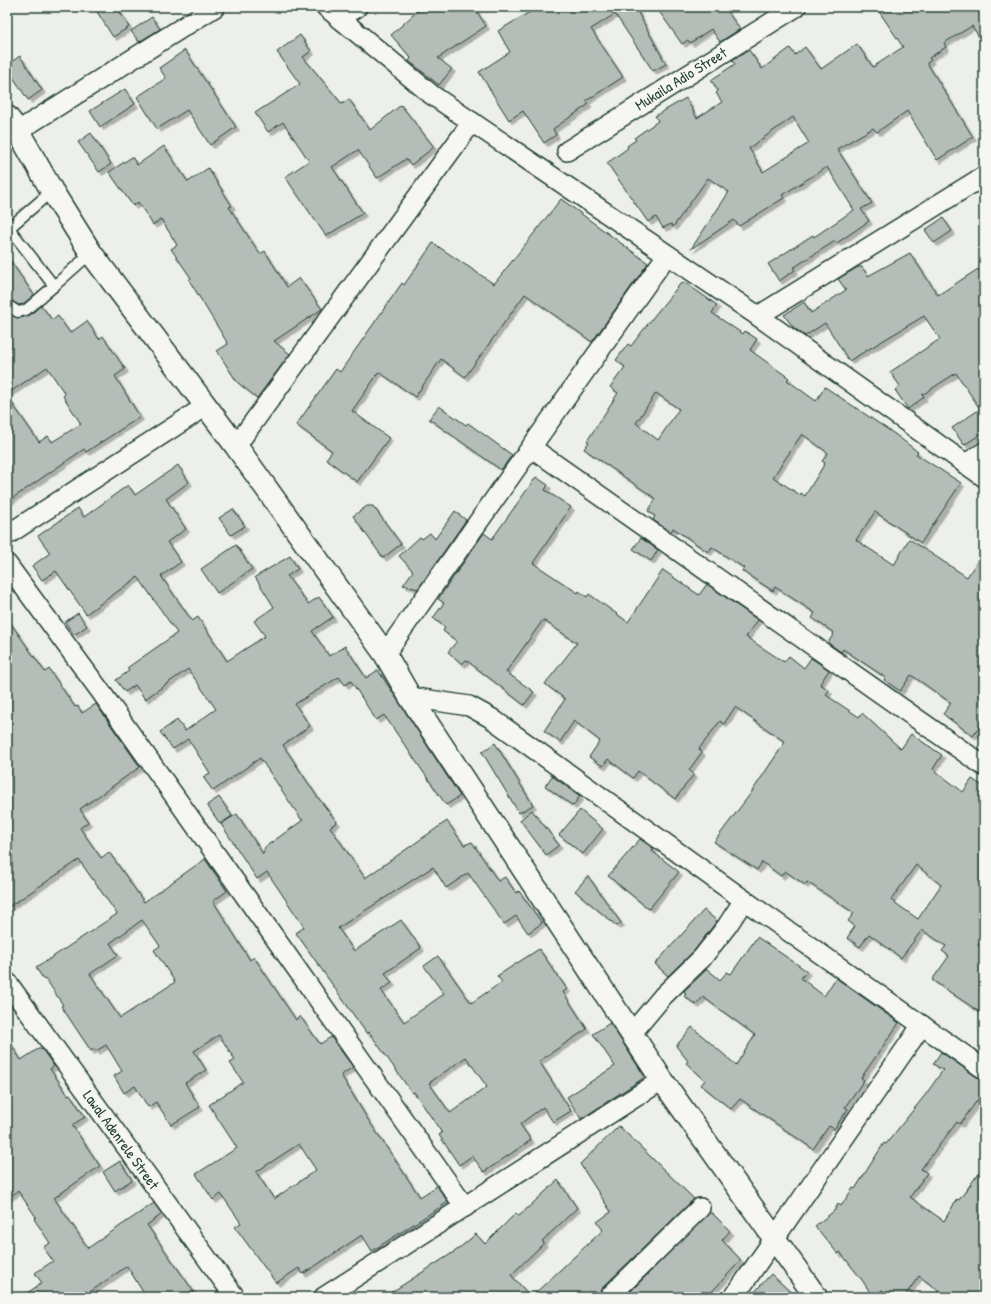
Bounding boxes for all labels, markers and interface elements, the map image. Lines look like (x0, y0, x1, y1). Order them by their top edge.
street label: Mukaila Adio Street (631, 41, 731, 115)
street label: Lawal Adenrele Street (78, 1086, 165, 1194)

